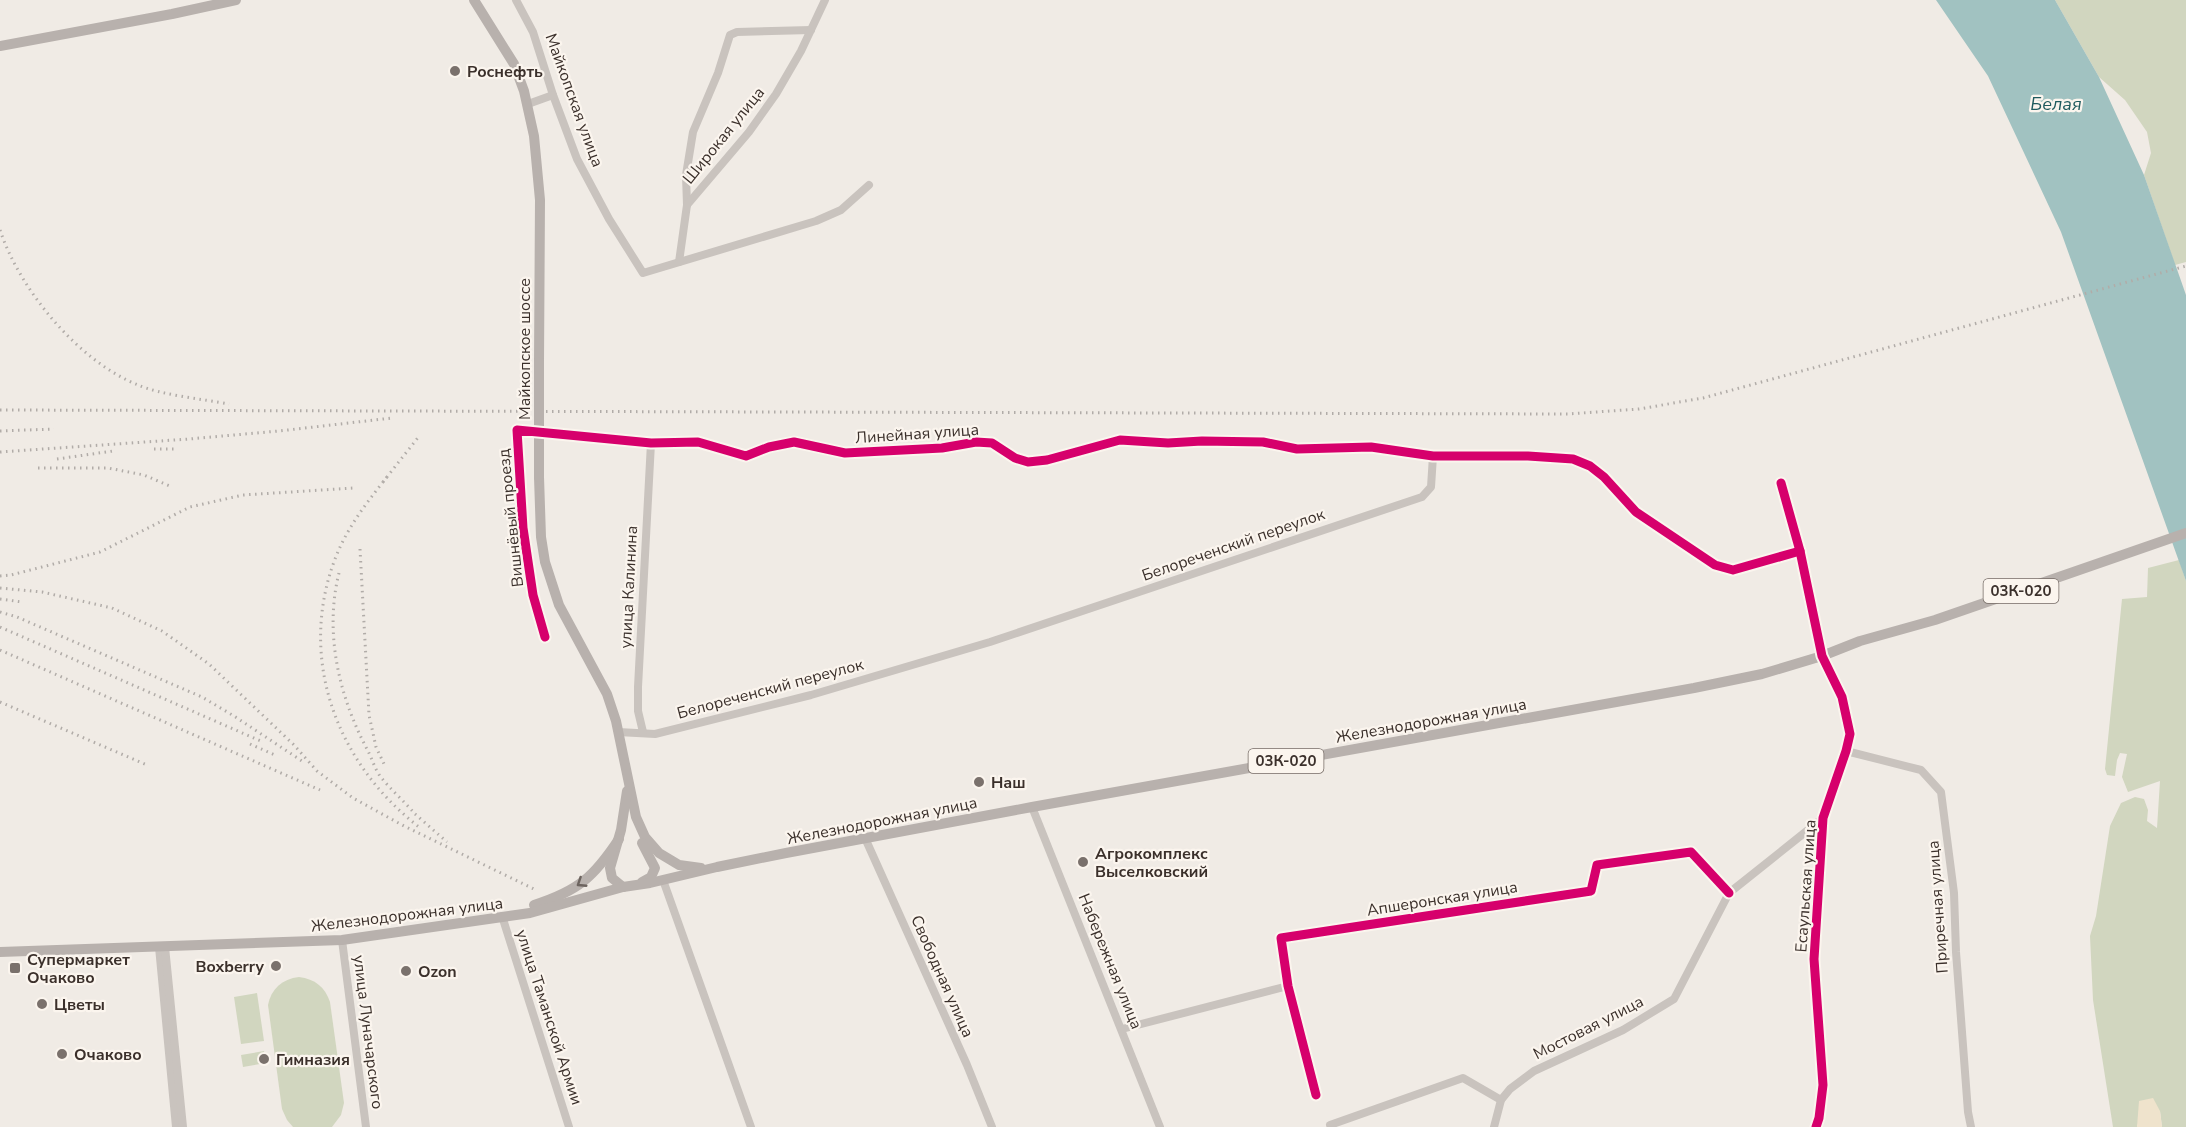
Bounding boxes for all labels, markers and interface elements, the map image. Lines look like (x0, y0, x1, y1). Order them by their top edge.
street label: Майкопская улица (540, 31, 608, 170)
place label: Роснефть (467, 61, 543, 83)
marker: Роснефть (448, 64, 462, 78)
street label: Широкая улица (678, 82, 770, 189)
water label: Белая (2030, 92, 2082, 116)
street label: Майкопское шоссе (514, 278, 536, 420)
street label: Линейная улица (854, 419, 980, 449)
street label: Вишнёвый проезд (493, 447, 529, 588)
street label: Белореченский переулок (1139, 503, 1328, 587)
street label: улица Калинина (615, 525, 643, 649)
road number: 03К-020 (1984, 579, 2058, 603)
street label: Белореченский переулок (675, 653, 866, 724)
street label: Железнодорожная улица (1334, 693, 1528, 749)
road number: 03К-020 (1248, 749, 1324, 773)
place label: Наш (991, 772, 1026, 794)
marker: Наш (972, 775, 986, 789)
street label: Железнодорожная улица (785, 792, 979, 850)
street label: Есаульская улица (1790, 819, 1822, 953)
street label: Приречная улица (1922, 840, 1954, 974)
place label: Агрокомплекс Выселковский (1095, 843, 1208, 883)
marker: Агрокомплекс Выселковский (1076, 855, 1090, 869)
one-way arrow (577, 876, 588, 887)
street label: Апшеронская улица (1365, 876, 1519, 922)
street label: Набережная улица (1073, 890, 1147, 1033)
street label: Железнодорожная улица (310, 892, 504, 938)
street label: Свободная улица (905, 912, 979, 1041)
street label: улица Таманской Армии (510, 927, 588, 1108)
place label: Супермаркет Очаково (27, 949, 130, 989)
street label: улица Луначарского (348, 954, 388, 1110)
place label: Boxberry (196, 956, 265, 978)
marker: Boxberry (269, 959, 283, 973)
marker: Супермаркет Очаково (8, 961, 22, 975)
place label: Ozon (418, 961, 457, 983)
marker: Ozon (399, 964, 413, 978)
street label: Мостовая улица (1529, 991, 1647, 1065)
place label: Цветы (54, 994, 105, 1016)
marker: Цветы (35, 997, 49, 1011)
place label: Очаково (74, 1044, 142, 1066)
marker: Очаково (55, 1047, 69, 1061)
place label: Гимназия (276, 1049, 350, 1071)
marker: Гимназия (257, 1052, 271, 1066)

